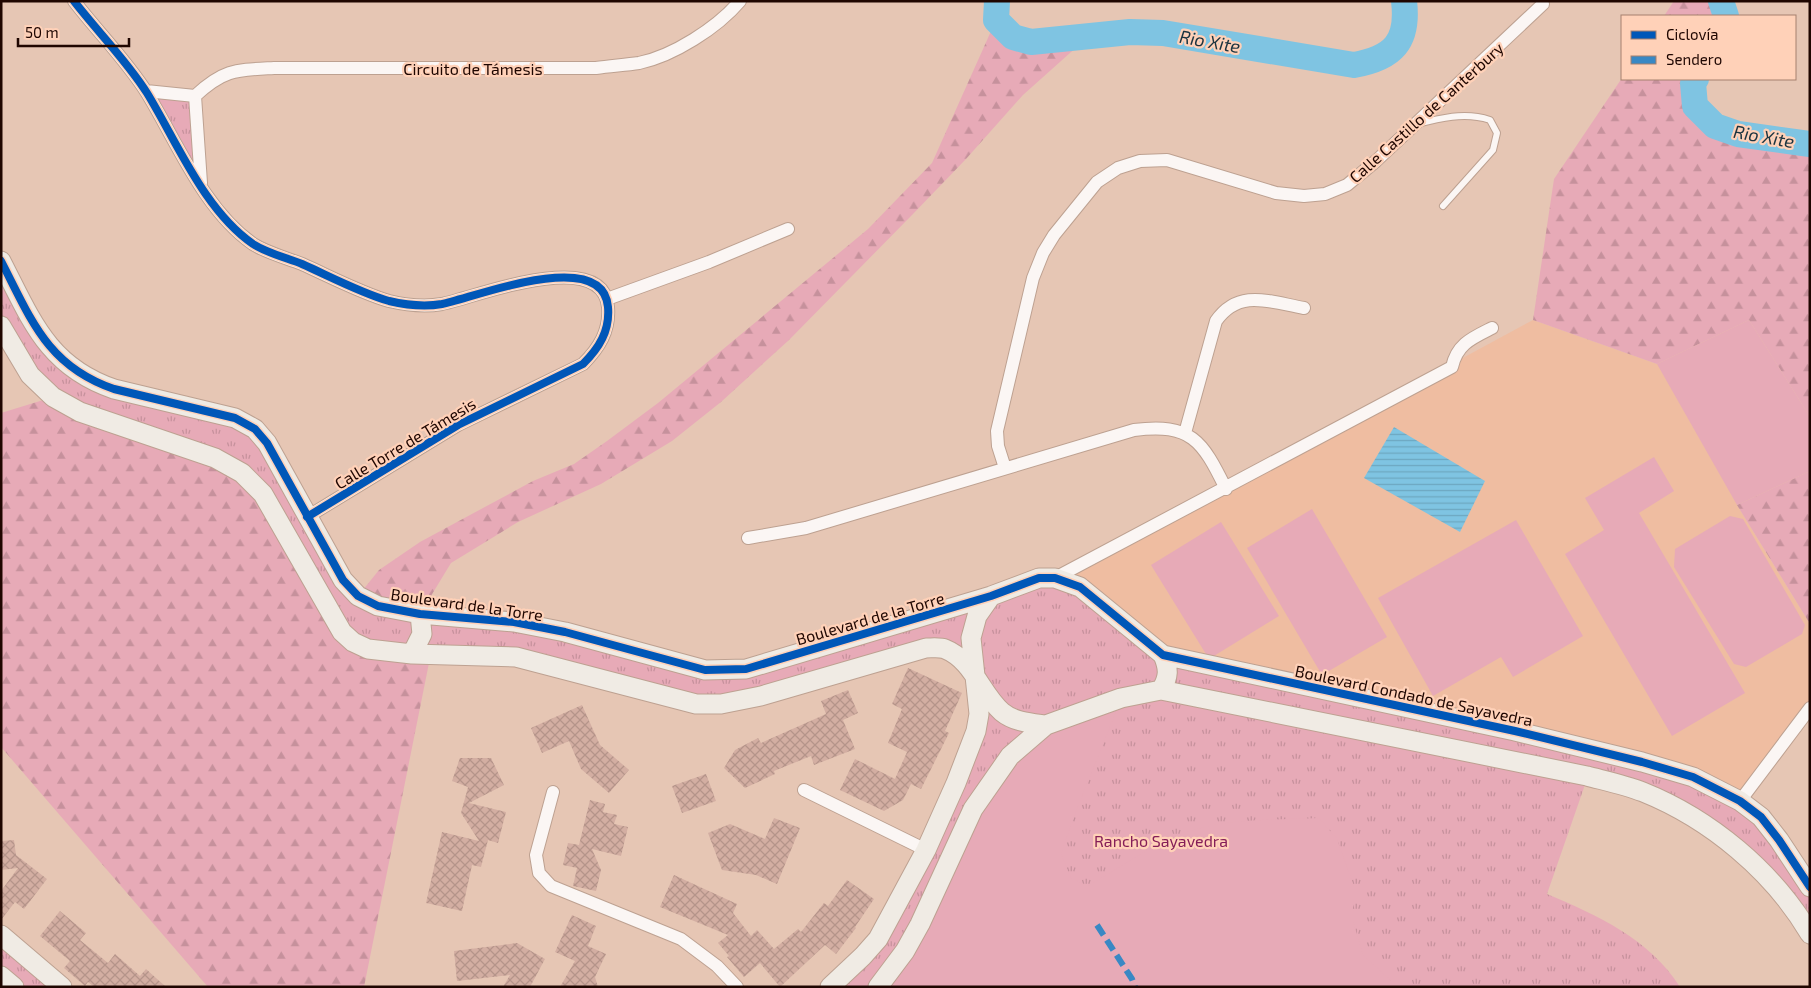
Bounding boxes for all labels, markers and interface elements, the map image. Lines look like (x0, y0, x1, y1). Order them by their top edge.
scale bar (18, 15, 129, 47)
legend (1621, 15, 1796, 80)
text: 50 m (25, 23, 59, 41)
water label: Rio Xite (1178, 25, 1243, 57)
text: Ciclovía (1666, 25, 1718, 43)
street label: Calle Castillo de Canterbury (1345, 37, 1507, 186)
text: Sendero (1666, 50, 1722, 68)
street label: Circuito de Támesis (403, 59, 543, 78)
water label: Rio Xite (1732, 120, 1797, 152)
street label: Calle Torre de Támesis (331, 393, 479, 493)
street label: Boulevard de la Torre (390, 584, 544, 624)
street label: Boulevard de la Torre (794, 588, 946, 648)
street label: Boulevard Condado de Sayavedra (1293, 660, 1535, 730)
park label: Rancho Sayavedra (1094, 831, 1228, 850)

